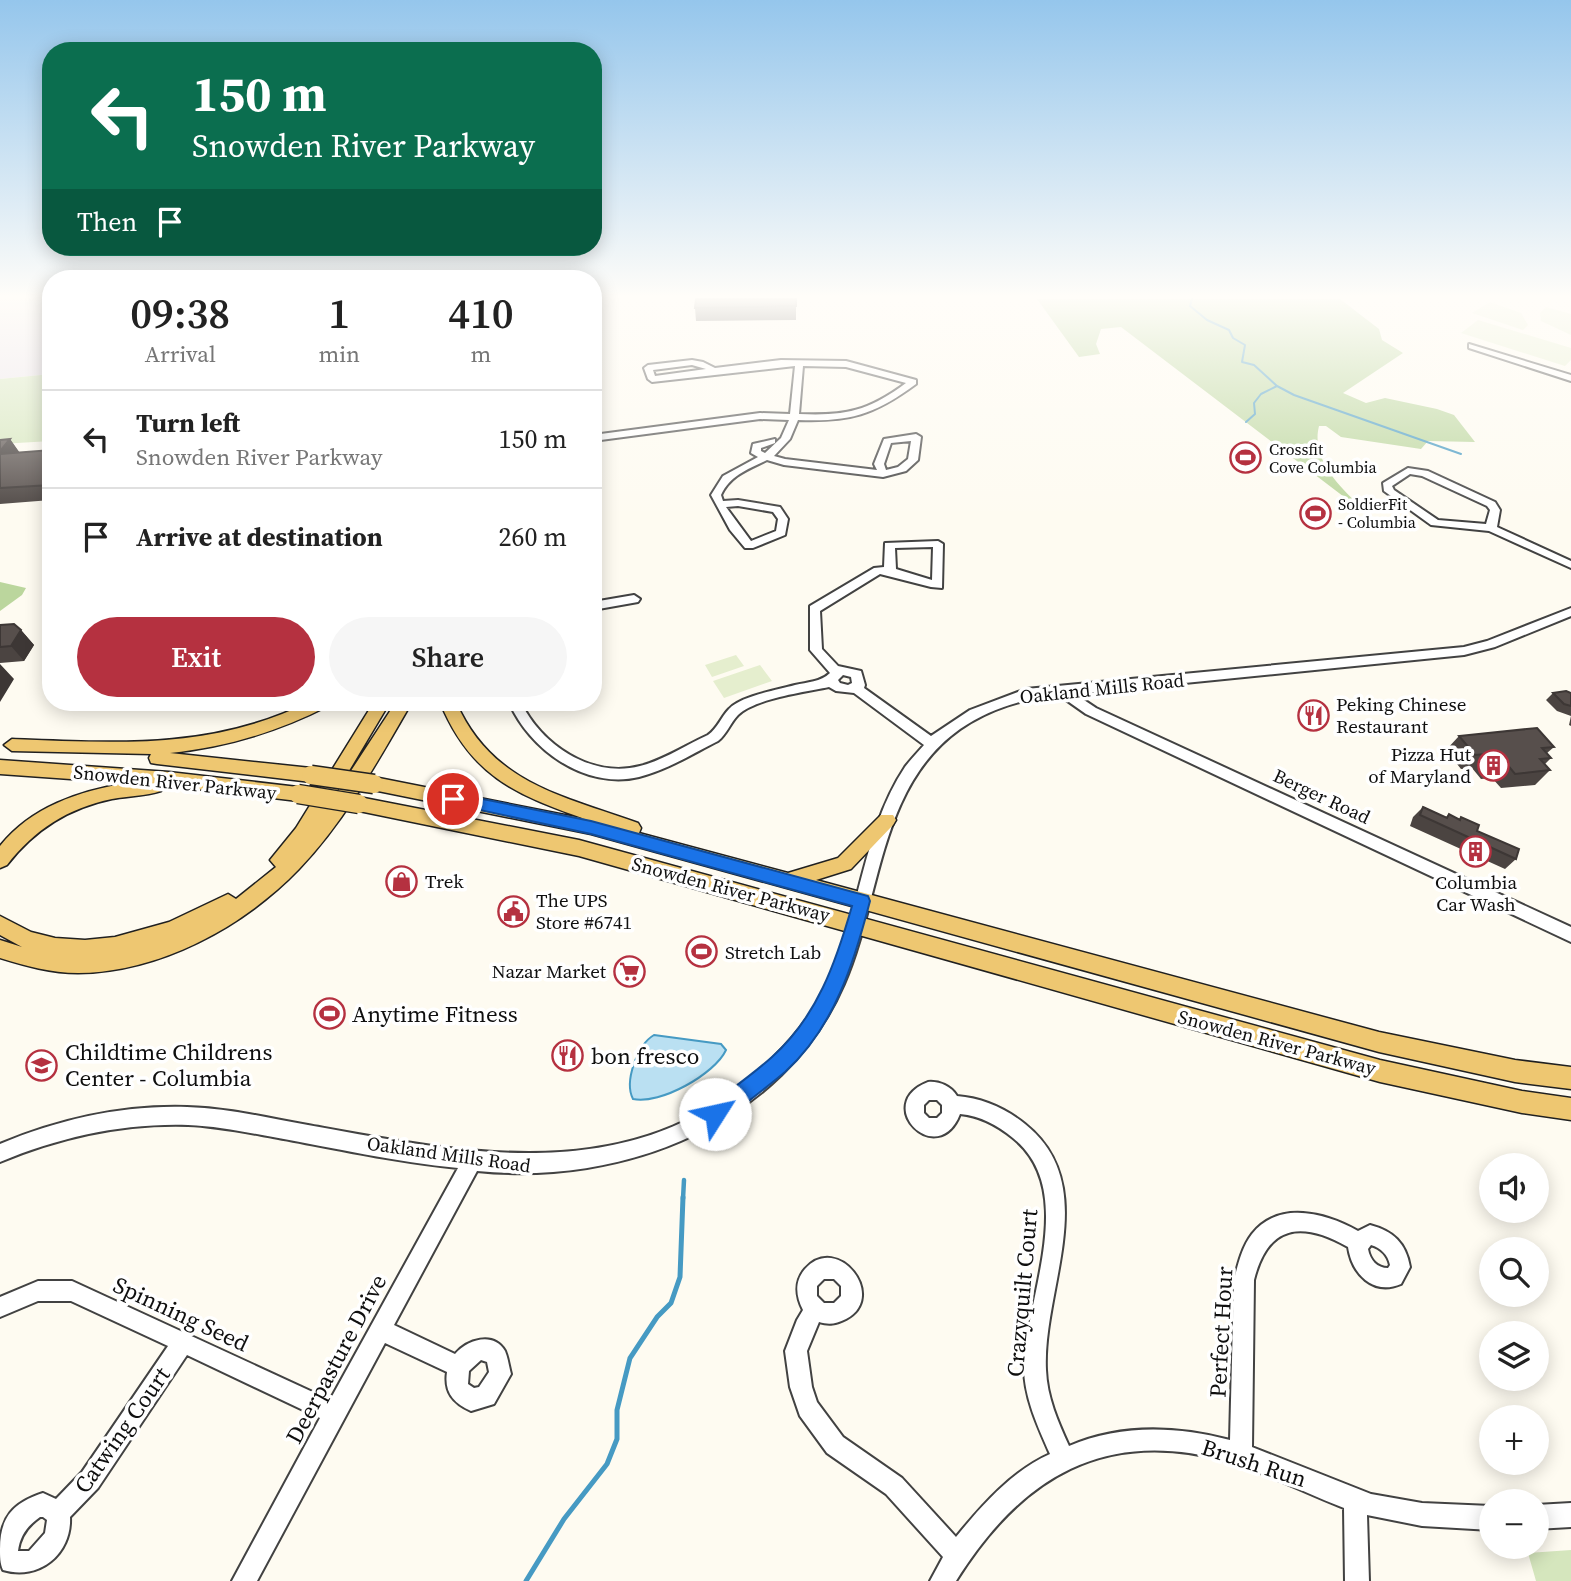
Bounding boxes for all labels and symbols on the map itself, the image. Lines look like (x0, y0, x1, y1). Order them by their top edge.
place label: Crossfit Cove Columbia (1269, 438, 1378, 478)
sports icon: Crossfit Cove Columbia (1229, 441, 1263, 475)
place label: SoldierFit - Columbia (1338, 493, 1417, 533)
sports icon: SoldierFit - Columbia (1298, 496, 1332, 530)
street label: Oakland Mills Road (1019, 666, 1186, 710)
place label: Peking Chinese Restaurant (1336, 691, 1466, 739)
restaurant icon: Peking Chinese Restaurant (1296, 698, 1330, 732)
place label: Pizza Hut of Maryland (1368, 741, 1472, 789)
building icon: Pizza Hut of Maryland (1477, 748, 1511, 782)
street label: Snowden River Parkway (72, 758, 278, 806)
street label: Berger Road (1269, 762, 1375, 830)
pin (423, 769, 483, 829)
building icon: Columbia Car Wash (1459, 834, 1493, 868)
street label: Snowden River Parkway (629, 850, 833, 928)
shop icon: Trek (385, 864, 419, 898)
place label: Trek (425, 868, 464, 894)
place label: Columbia Car Wash (1435, 869, 1517, 917)
place label: The UPS Store #6741 (536, 887, 632, 935)
public building icon: The UPS Store #6741 (496, 894, 530, 928)
sports icon: Stretch Lab (685, 935, 719, 969)
place label: Stretch Lab (725, 939, 821, 965)
supermarket icon: Nazar Market (612, 954, 646, 988)
place label: Nazar Market (492, 958, 607, 984)
sports icon: Anytime Fitness (312, 997, 346, 1031)
place label: Anytime Fitness (352, 998, 518, 1030)
street label: Snowden River Parkway (1175, 1003, 1379, 1081)
place label: Childtime Childrens Center - Columbia (65, 1036, 272, 1094)
restaurant icon: bon fresco (551, 1039, 585, 1073)
place label: bon fresco (591, 1040, 699, 1072)
school or university icon: Childtime Childrens Center - Columbia (25, 1048, 59, 1082)
position arrow (678, 1077, 752, 1151)
street label: Oakland Mills Road (365, 1130, 533, 1178)
street label: Crazyquilt Court (999, 1207, 1045, 1378)
street label: Perfect Hour (1202, 1265, 1240, 1398)
street label: Spinning Seed (108, 1269, 254, 1359)
street label: Deerpasture Drive (278, 1269, 394, 1449)
street label: Catwing Court (67, 1360, 178, 1500)
street label: Brush Run (1197, 1431, 1311, 1495)

